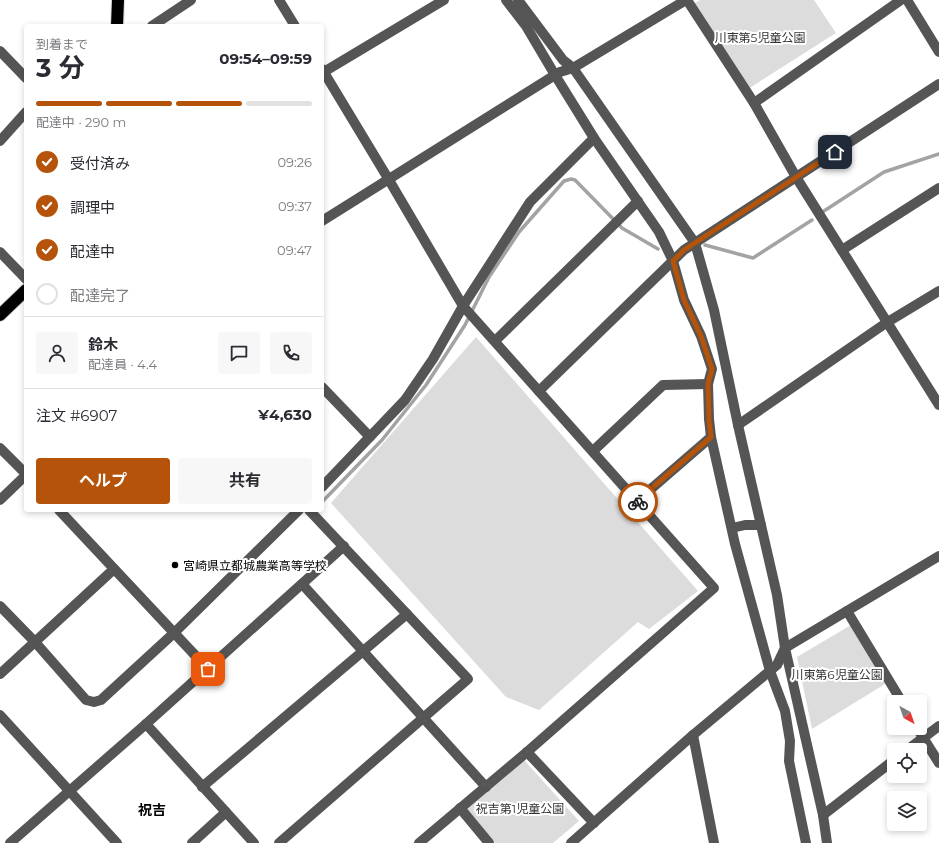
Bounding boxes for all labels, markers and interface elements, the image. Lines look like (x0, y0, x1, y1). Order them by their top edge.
park label: 川東第5児童公園 (715, 30, 805, 45)
text: 到着まで (36, 36, 88, 52)
text: 09:54–09:59 (219, 49, 312, 68)
text: 3 分 (36, 52, 85, 84)
text: 配達中 · 290 m (36, 114, 126, 130)
pin (818, 135, 852, 169)
icon: home (824, 141, 846, 163)
icon: check (36, 151, 58, 173)
text: 受付済み (70, 154, 130, 173)
text: 09:26 (277, 154, 312, 170)
icon: check (36, 195, 58, 217)
text: 調理中 (70, 198, 115, 217)
text: 09:37 (278, 198, 312, 214)
icon: check (36, 239, 58, 261)
text: 配達中 (70, 242, 115, 261)
text: 09:47 (277, 242, 312, 258)
text: 配達完了 (70, 286, 130, 305)
button: person (36, 332, 78, 374)
button: chat (218, 332, 260, 374)
button: phone (270, 332, 312, 374)
text: 鈴木 (88, 335, 118, 354)
text: 配達員 · 4.4 (88, 356, 157, 372)
text: ¥4,630 (258, 405, 312, 424)
text: 注文 #6907 (36, 406, 117, 425)
button: ヘルプ (36, 458, 170, 504)
button: 共有 (178, 458, 312, 504)
courier (618, 482, 658, 522)
icon: bike (627, 491, 649, 513)
place label: 宮崎県立都城農業高等学校 (183, 558, 327, 573)
marker: 宮崎県立都城農業高等学校 (170, 560, 180, 570)
pin (191, 652, 225, 686)
icon: bag (197, 658, 219, 680)
park label: 川東第6児童公園 (791, 667, 883, 682)
north arrow (887, 695, 927, 735)
map controls (887, 695, 927, 831)
button: locate (887, 743, 927, 783)
button: layers (887, 791, 927, 831)
district label: 祝吉 (138, 801, 166, 819)
park label: 祝吉第1児童公園 (476, 801, 564, 816)

